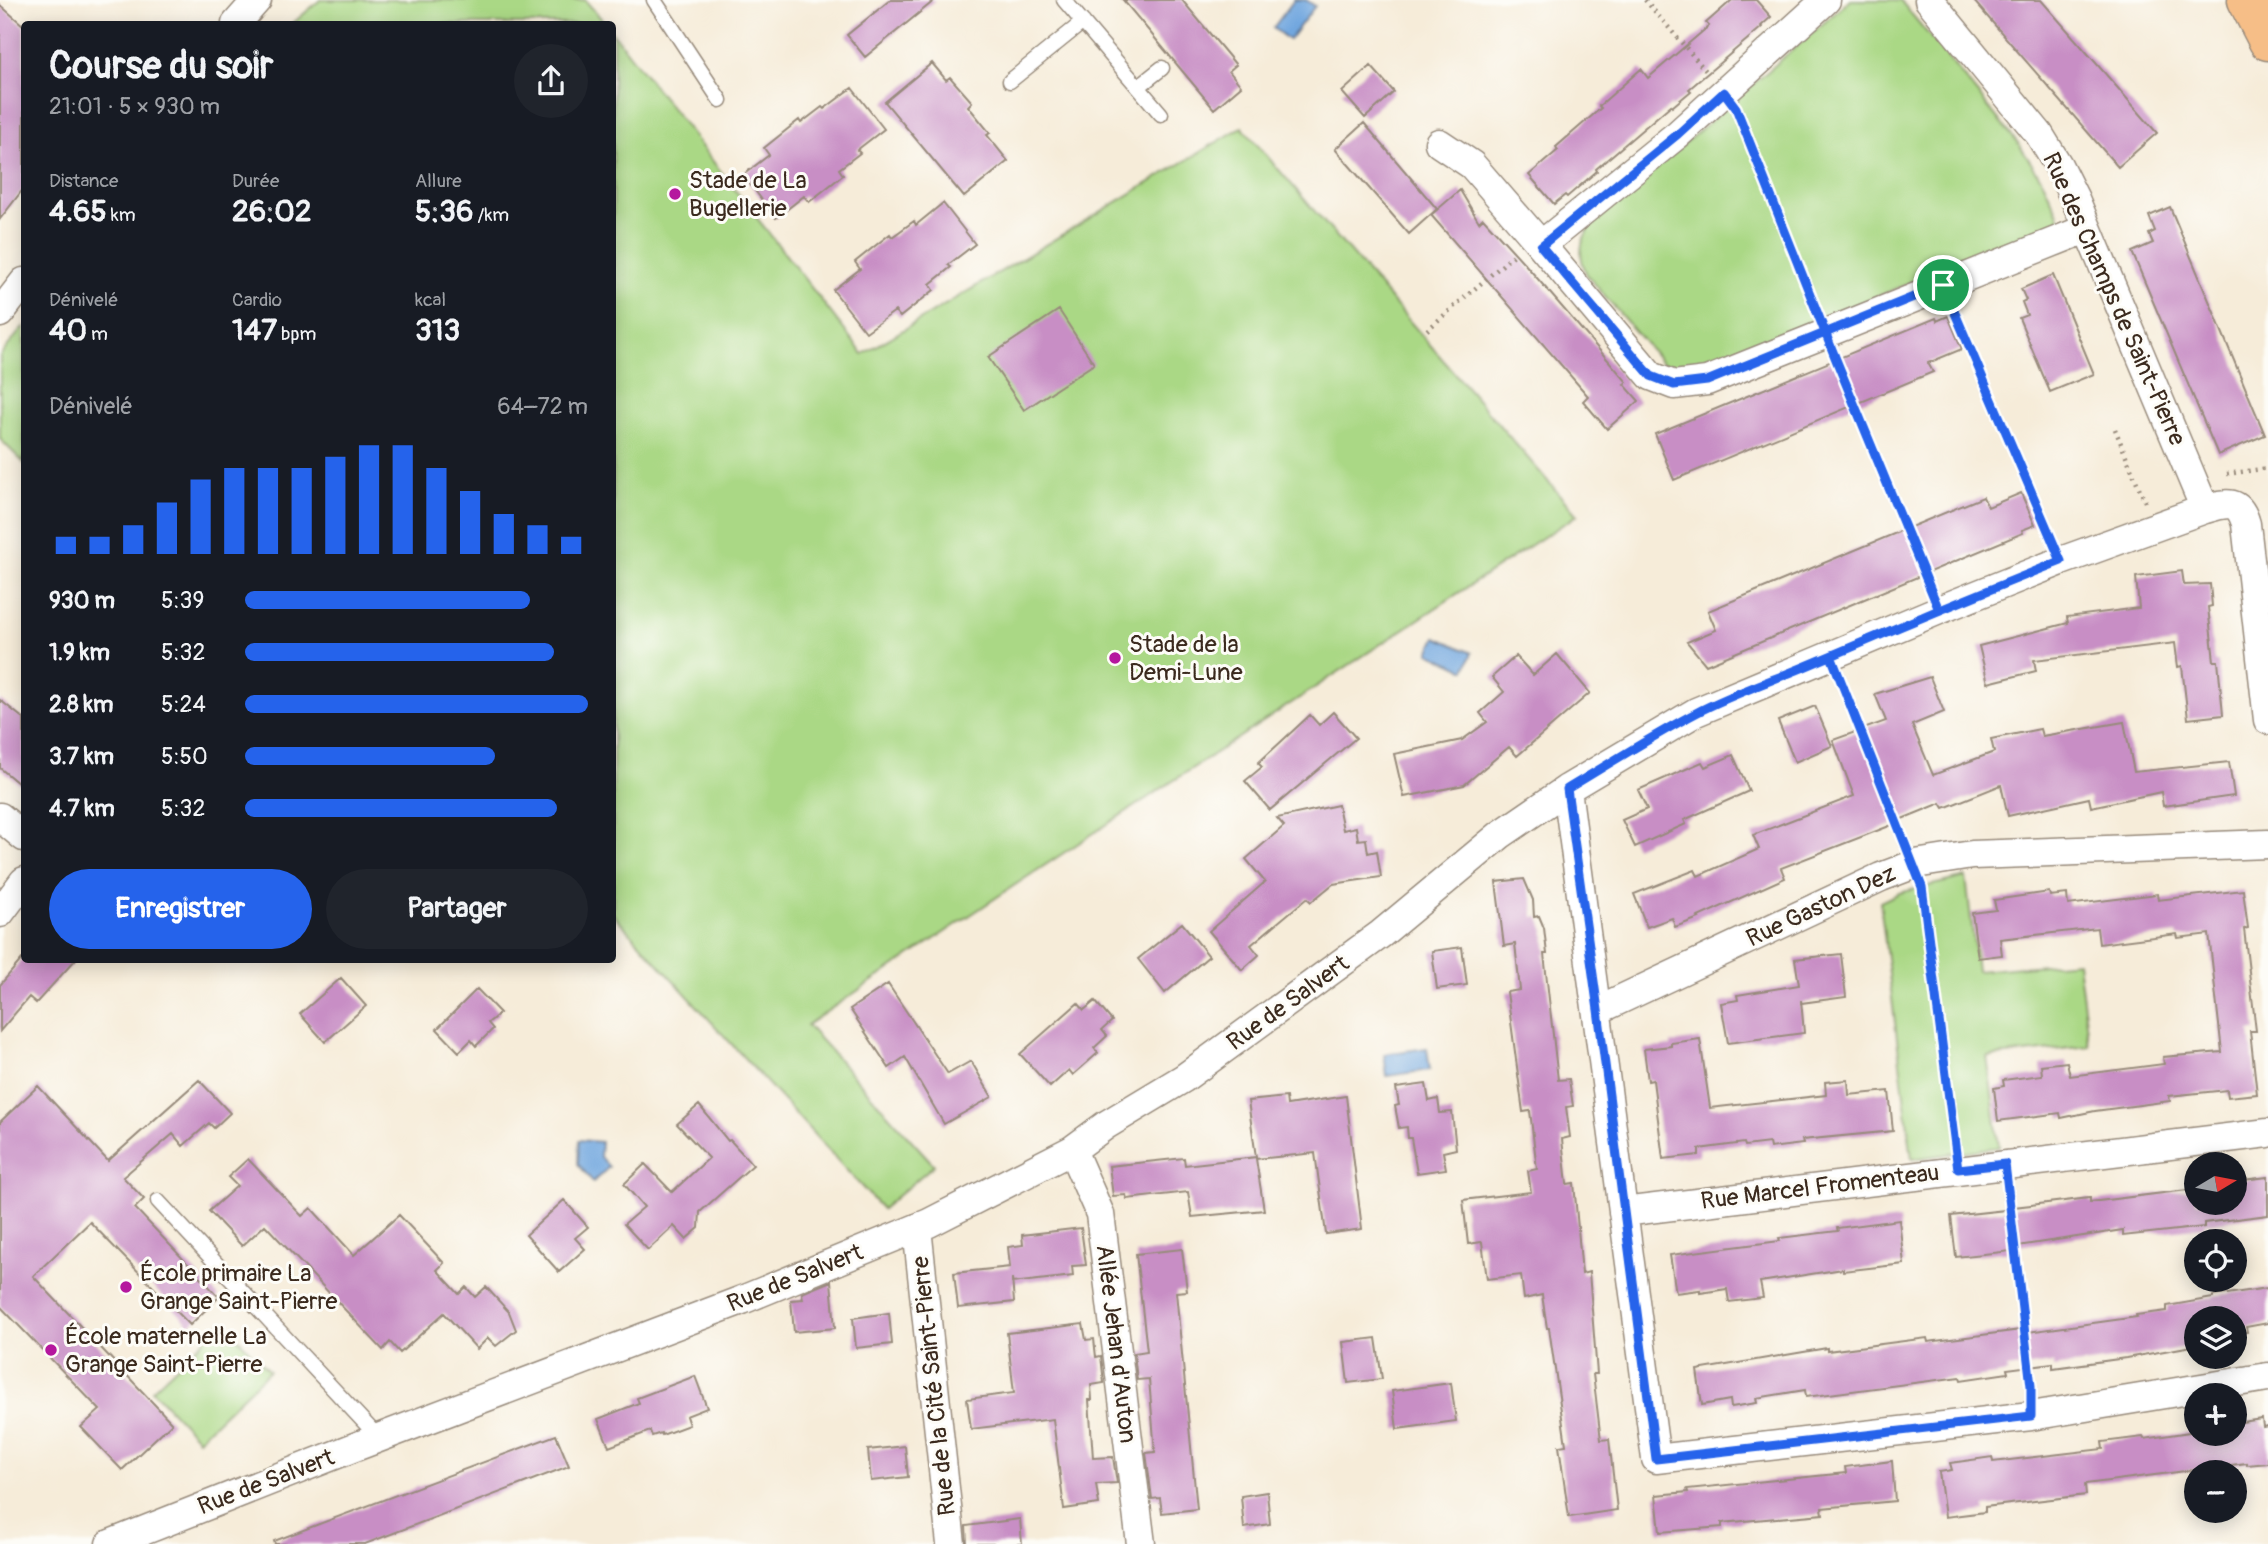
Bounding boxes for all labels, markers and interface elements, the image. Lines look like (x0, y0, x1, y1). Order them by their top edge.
text: Course du soir (49, 42, 273, 90)
button: share (514, 44, 588, 118)
text: 21:01 · 5 × 930 m (49, 92, 220, 121)
street label: Rue des Champs de Saint-Pierre (2036, 148, 2192, 450)
place label: Stade de La Bugellerie (689, 166, 807, 223)
text: Distance (49, 169, 118, 193)
text: Durée (232, 169, 279, 193)
text: Allure (415, 169, 462, 193)
marker: Stade de La Bugellerie (667, 186, 683, 202)
text: 4.65 (49, 193, 107, 230)
text: 26:02 (232, 193, 312, 230)
text: 5:36 (415, 193, 473, 230)
text: km (107, 203, 136, 227)
text: /km (473, 203, 509, 227)
pin (1913, 255, 1973, 315)
icon: arrive (1924, 266, 1962, 304)
text: Dénivelé (49, 288, 118, 312)
text: Cardio (232, 288, 282, 312)
text: kcal (415, 288, 446, 312)
text: 40 (49, 312, 87, 349)
text: 147 (232, 312, 277, 349)
text: 313 (415, 312, 460, 349)
text: m (87, 322, 108, 346)
text: bpm (277, 322, 316, 346)
text: Dénivelé (49, 392, 133, 421)
text: 64–72 m (497, 392, 588, 421)
text: 930 m (49, 586, 115, 615)
text: 5:39 (161, 586, 204, 615)
place label: Stade de la Demi-Lune (1129, 630, 1243, 687)
text: 1.9 km (49, 638, 110, 667)
text: 5:32 (161, 638, 205, 667)
marker: Stade de la Demi-Lune (1107, 650, 1123, 666)
text: 2.8 km (49, 690, 114, 719)
text: 5:24 (161, 690, 206, 719)
text: 3.7 km (49, 742, 114, 771)
text: 5:50 (161, 742, 208, 771)
text: 4.7 km (49, 794, 115, 823)
text: 5:32 (161, 794, 205, 823)
street label: Rue Gaston Dez (1742, 859, 1900, 953)
button: Enregistrer (49, 869, 312, 949)
button: Partager (326, 869, 588, 949)
street label: Rue de Salvert (1221, 949, 1355, 1057)
north arrow (2184, 1152, 2247, 1214)
map controls (2184, 1152, 2247, 1523)
street label: Rue Marcel Fromenteau (1699, 1158, 1941, 1216)
button: locate (2184, 1229, 2247, 1292)
street label: Rue de Salvert (723, 1238, 867, 1318)
street label: Allée Jehan d'Auton (1089, 1243, 1143, 1445)
street label: Rue de la Cité Saint-Pierre (906, 1255, 962, 1517)
place label: École primaire La Grange Saint-Pierre (140, 1259, 338, 1316)
marker: École primaire La Grange Saint-Pierre (118, 1279, 134, 1295)
button: layers (2184, 1306, 2247, 1369)
place label: École maternelle La Grange Saint-Pierre (65, 1322, 267, 1379)
marker: École maternelle La Grange Saint-Pierre (43, 1342, 59, 1358)
button: + (2184, 1383, 2247, 1446)
street label: Rue de Salvert (194, 1443, 339, 1521)
button: − (2184, 1460, 2247, 1523)

